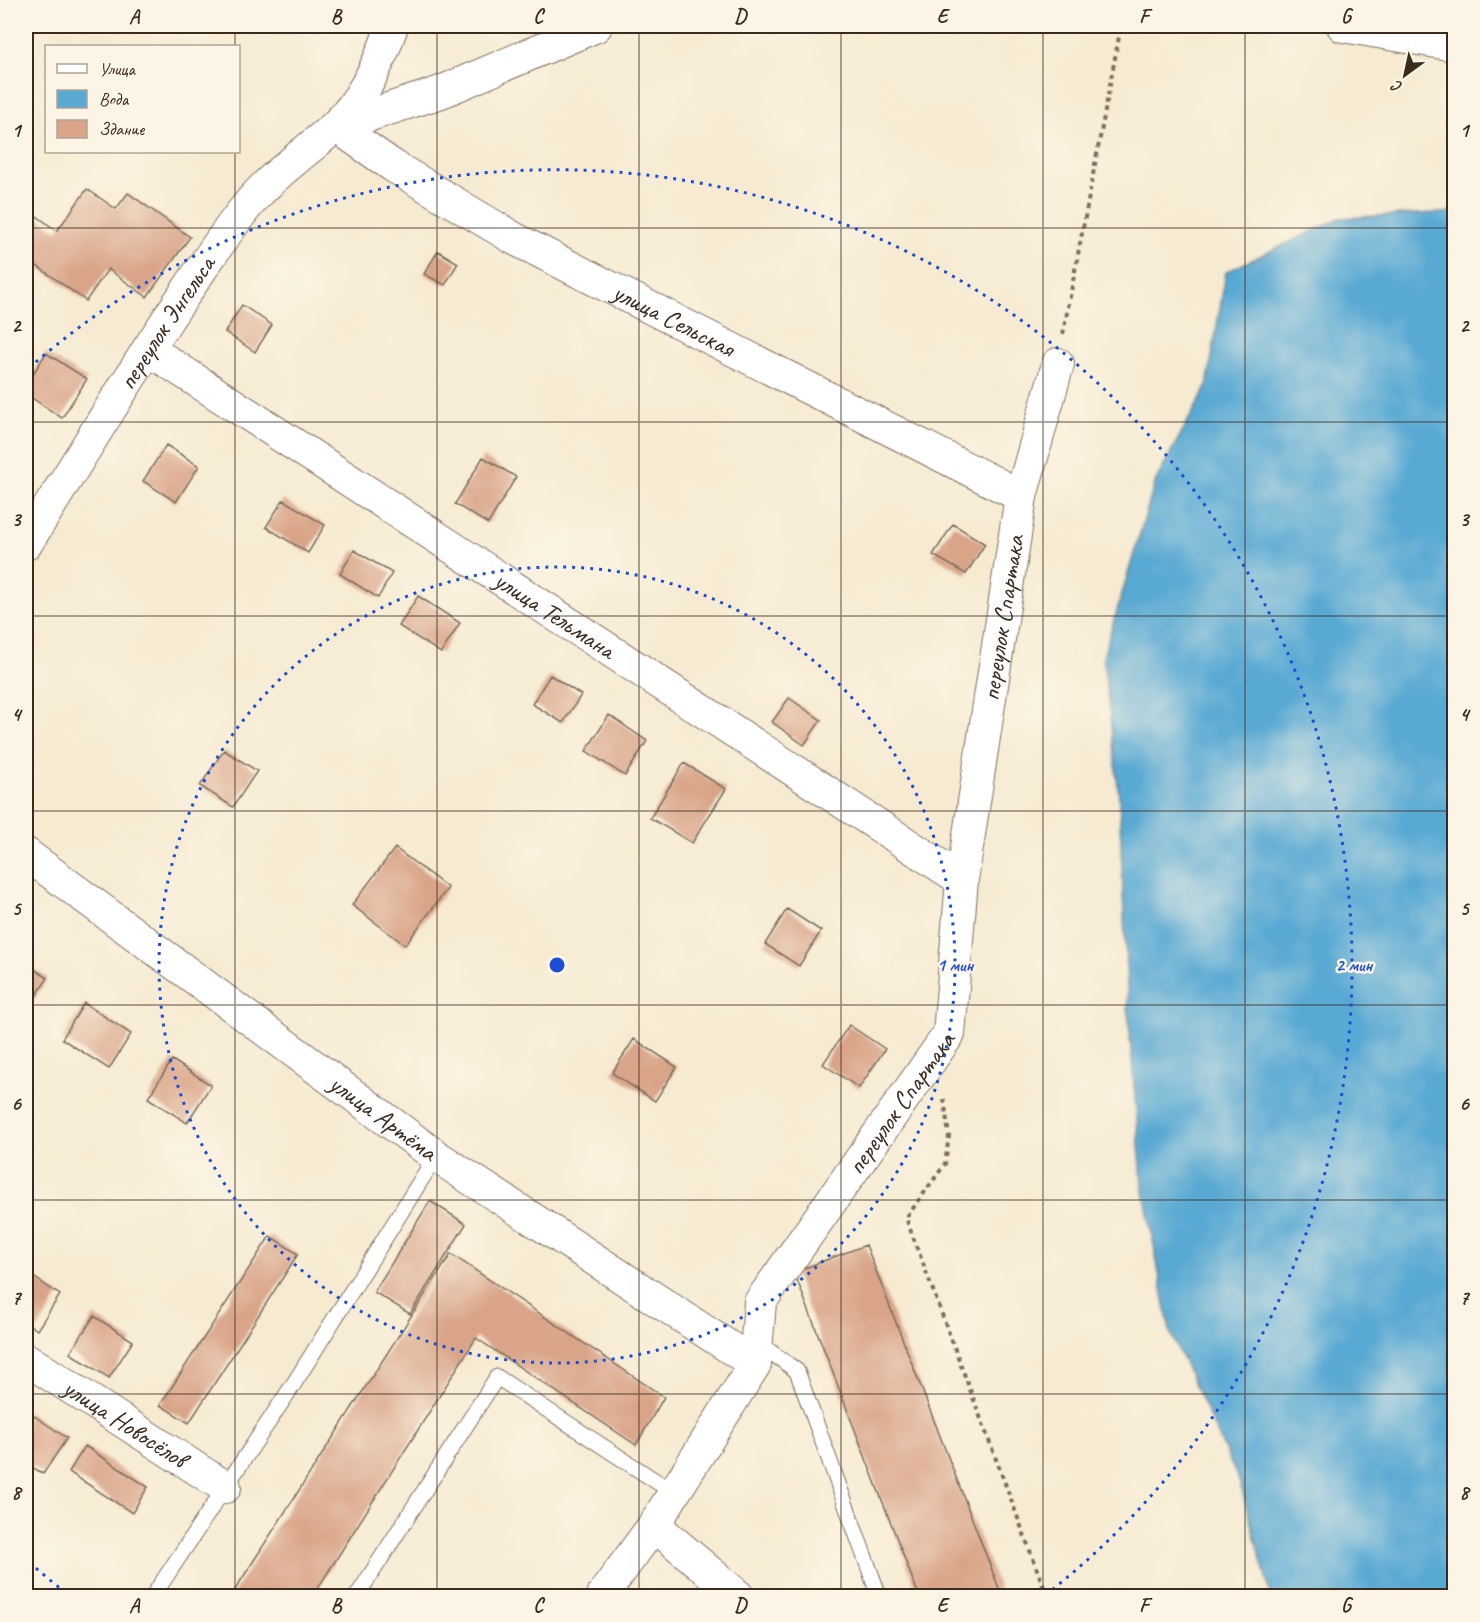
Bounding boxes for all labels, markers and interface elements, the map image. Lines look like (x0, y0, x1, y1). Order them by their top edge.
text: A (129, 4, 141, 29)
text: B (331, 4, 343, 29)
text: C (533, 4, 545, 29)
text: D (734, 4, 748, 29)
text: E (937, 4, 951, 29)
text: F (1139, 4, 1153, 29)
text: G (1341, 4, 1354, 29)
legend (45, 45, 240, 153)
north arrow (1375, 45, 1435, 105)
text: Улица (99, 58, 136, 80)
text: С (1387, 75, 1406, 97)
text: Вода (99, 88, 130, 110)
text: 1 (12, 118, 23, 143)
text: Здание (99, 118, 145, 140)
text: 1 (1460, 118, 1471, 143)
street label: переулок Энгельса (110, 247, 223, 396)
street label: улица Сельская (606, 274, 742, 365)
text: 2 (12, 313, 23, 338)
text: 2 (1460, 313, 1471, 338)
text: 3 (12, 507, 23, 532)
text: 3 (1460, 507, 1471, 532)
street label: переулок Спартака (973, 531, 1032, 703)
street label: улица Тельмана (487, 562, 624, 667)
text: 4 (12, 702, 24, 727)
text: 4 (1460, 702, 1472, 727)
text: 5 (12, 896, 23, 921)
text: 5 (1460, 896, 1471, 921)
text: 1 мин (937, 954, 974, 976)
text: 2 мин (1336, 954, 1373, 976)
centre of rings (547, 955, 567, 975)
street label: переулок Спартака (839, 1024, 963, 1180)
street label: улица Артёма (321, 1066, 445, 1169)
text: 6 (11, 1091, 22, 1116)
text: 6 (1459, 1091, 1470, 1116)
text: 7 (12, 1285, 23, 1310)
text: 7 (1460, 1285, 1471, 1310)
street label: улица Новосёлов (56, 1370, 197, 1477)
text: 8 (12, 1480, 24, 1505)
text: 8 (1460, 1480, 1472, 1505)
text: A (129, 1593, 141, 1618)
text: B (331, 1593, 343, 1618)
text: C (533, 1593, 545, 1618)
text: D (734, 1593, 748, 1618)
text: E (937, 1593, 951, 1618)
text: F (1139, 1593, 1153, 1618)
text: G (1341, 1593, 1354, 1618)

